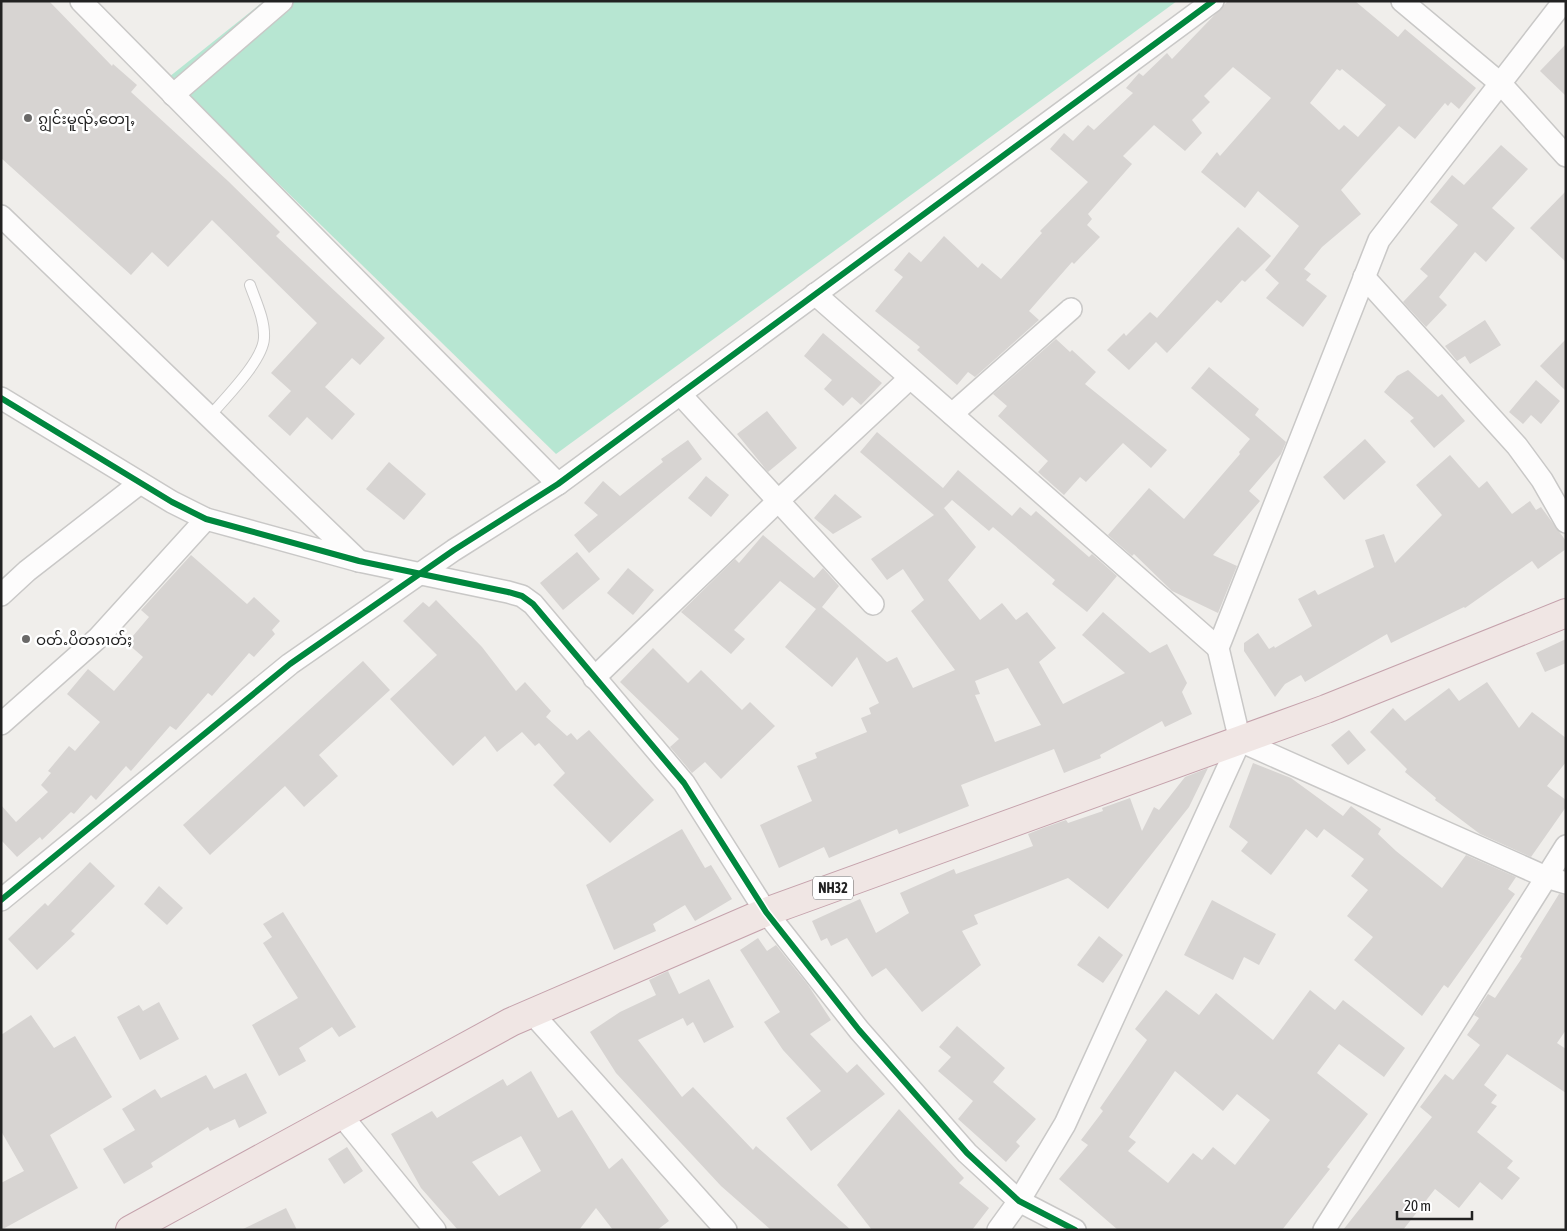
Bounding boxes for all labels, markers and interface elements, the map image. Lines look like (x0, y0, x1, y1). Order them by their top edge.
place label: ၵျွင်းမူၺ်ႇတေႃႇ (38, 109, 135, 132)
marker: ၵျွင်းမူၺ်ႇတေႃႇ (22, 112, 34, 124)
place label: ဝတ်ႉပိတၵၢတ်ႈ (36, 630, 132, 648)
marker: ဝတ်ႉပိတၵၢတ်ႈ (20, 633, 32, 645)
road number: NH32 (813, 876, 853, 900)
scale bar (1397, 1188, 1472, 1220)
text: 20 m (1404, 1197, 1431, 1214)

